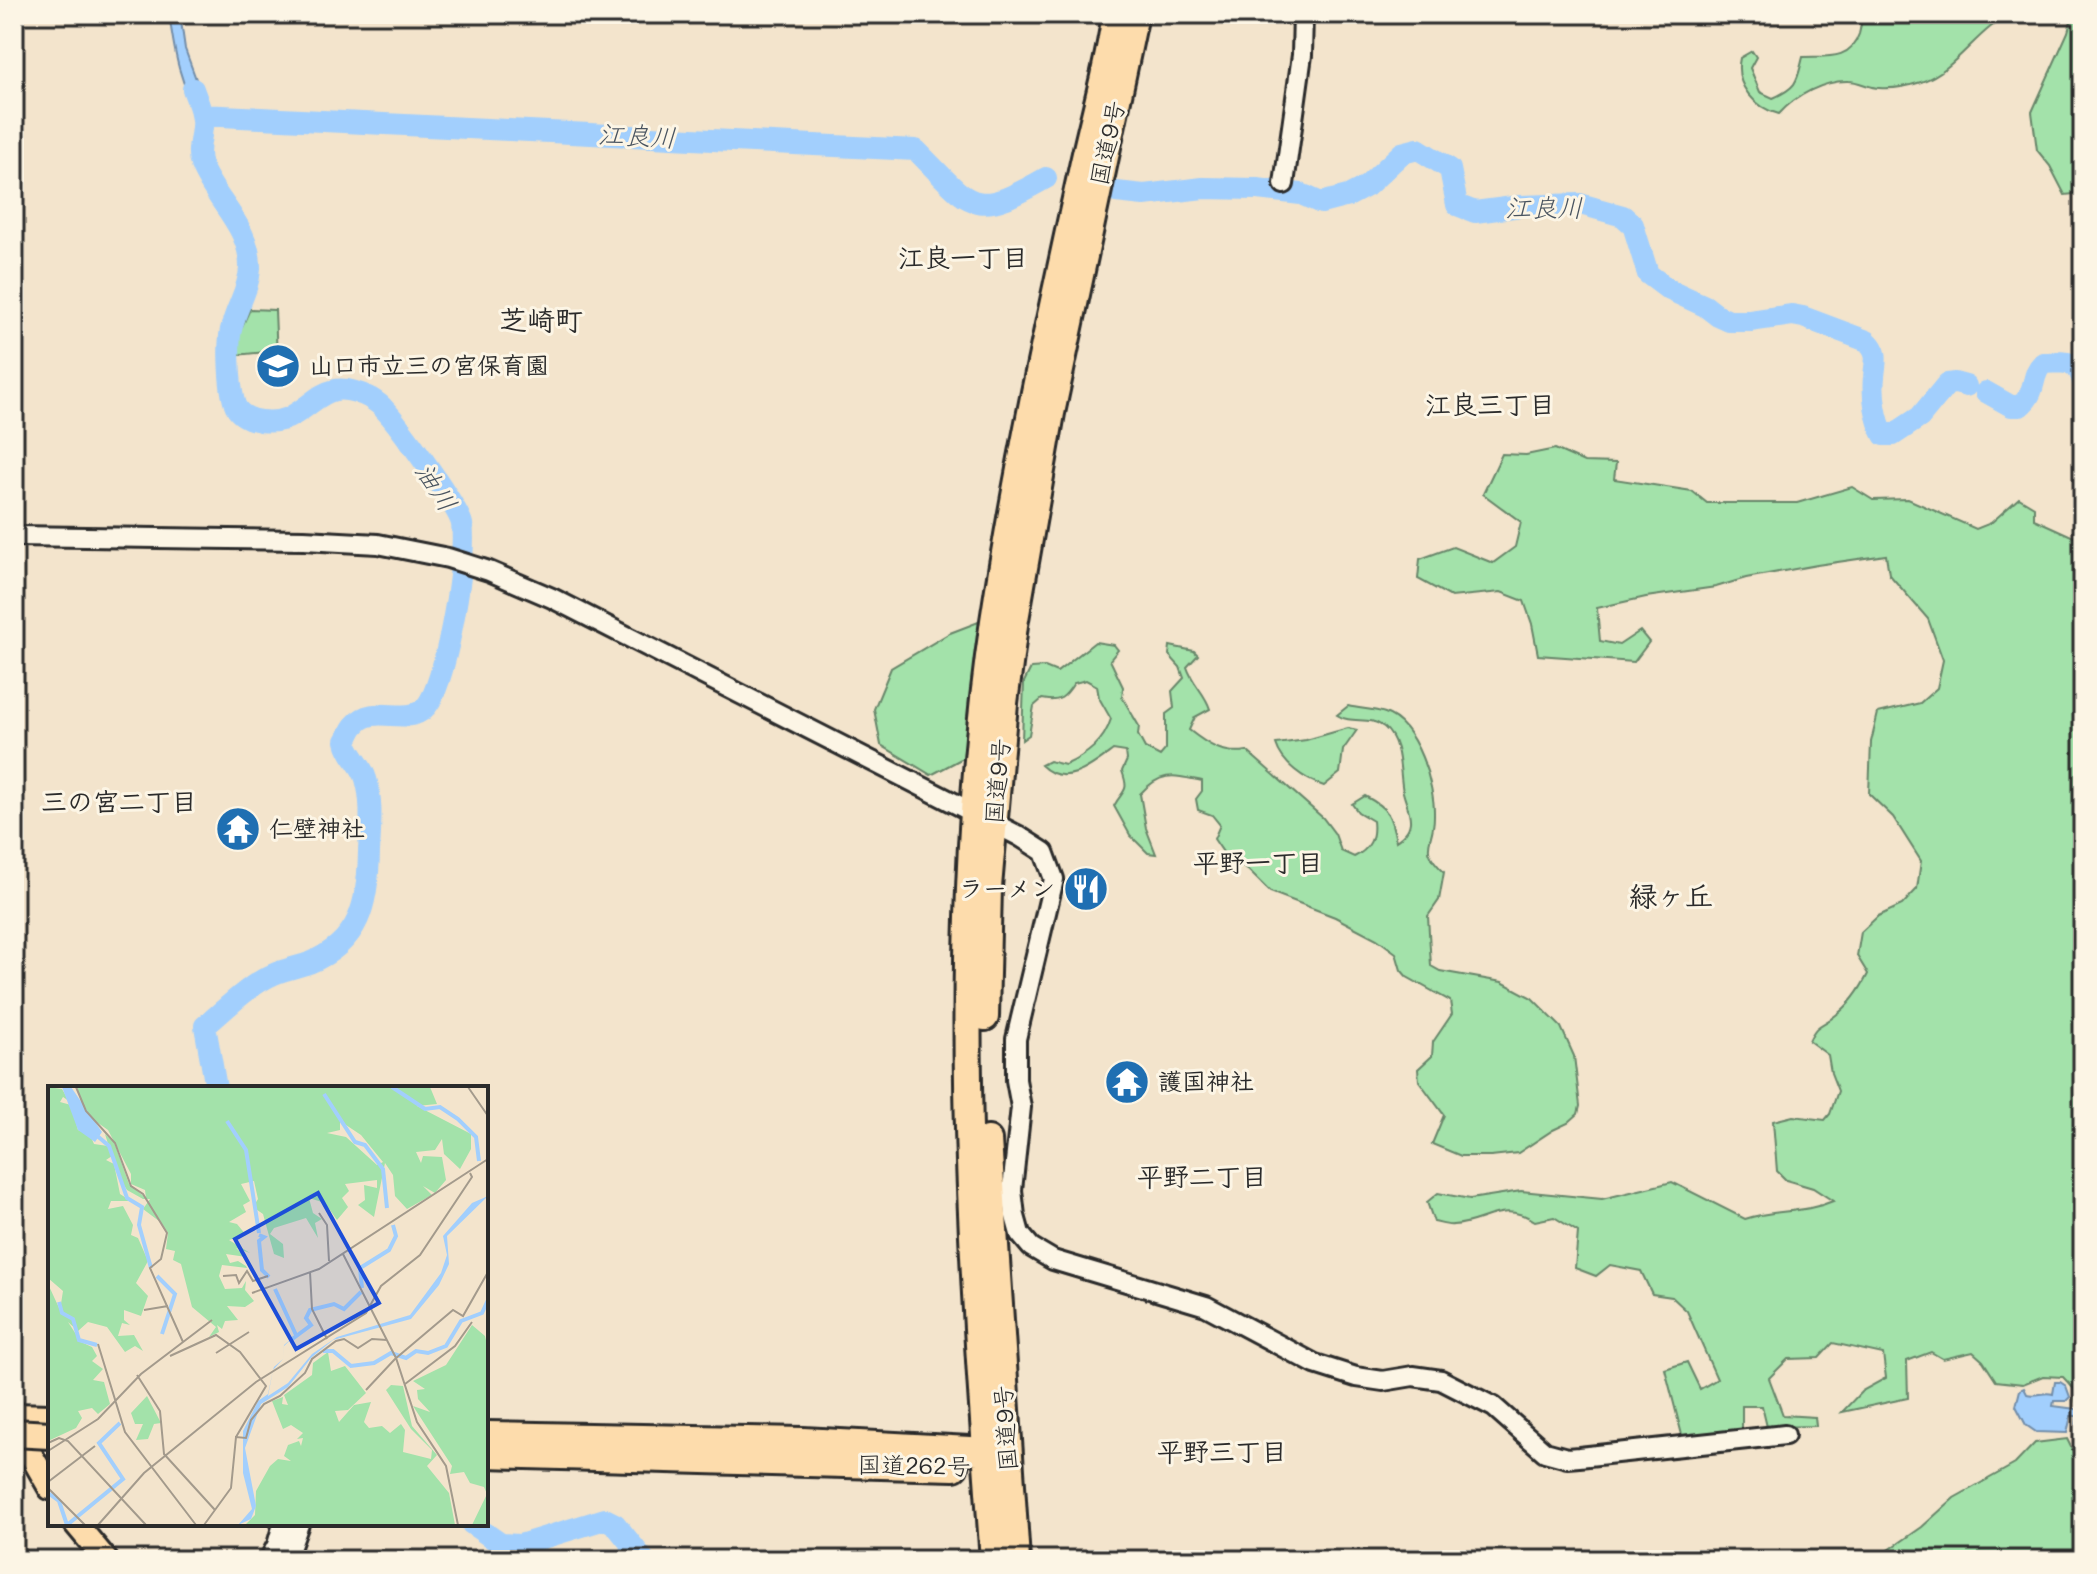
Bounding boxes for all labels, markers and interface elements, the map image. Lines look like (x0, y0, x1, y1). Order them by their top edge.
street label: 国道9号 (1082, 97, 1131, 188)
water label: 江良川 (597, 116, 677, 154)
water label: 江良川 (1505, 190, 1583, 224)
district label: 江良一丁目 (898, 240, 1028, 274)
district label: 芝崎町 (499, 301, 583, 337)
school or university icon: 山口市立三の宮保育園 (254, 342, 302, 390)
place label: 山口市立三の宮保育園 (309, 349, 549, 380)
district label: 江良三丁目 (1425, 387, 1555, 421)
water label: 油川 (408, 455, 465, 518)
street label: 国道9号 (977, 737, 1016, 825)
district label: 三の宮二丁目 (41, 784, 197, 818)
temple icon: 仁壁神社 (214, 805, 262, 853)
place label: 仁壁神社 (269, 812, 365, 843)
district label: 平野一丁目 (1193, 845, 1323, 879)
restaurant icon: ラーメン (1062, 865, 1110, 913)
place label: ラーメン (959, 872, 1055, 903)
district label: 緑ヶ丘 (1629, 877, 1713, 913)
temple icon: 護国神社 (1103, 1058, 1151, 1106)
place label: 護国神社 (1158, 1065, 1254, 1096)
inset map (48, 1086, 488, 1526)
district label: 平野二丁目 (1137, 1159, 1267, 1193)
street label: 国道9号 (986, 1384, 1023, 1472)
district label: 平野三丁目 (1157, 1434, 1287, 1468)
street label: 国道262号 (857, 1448, 971, 1481)

